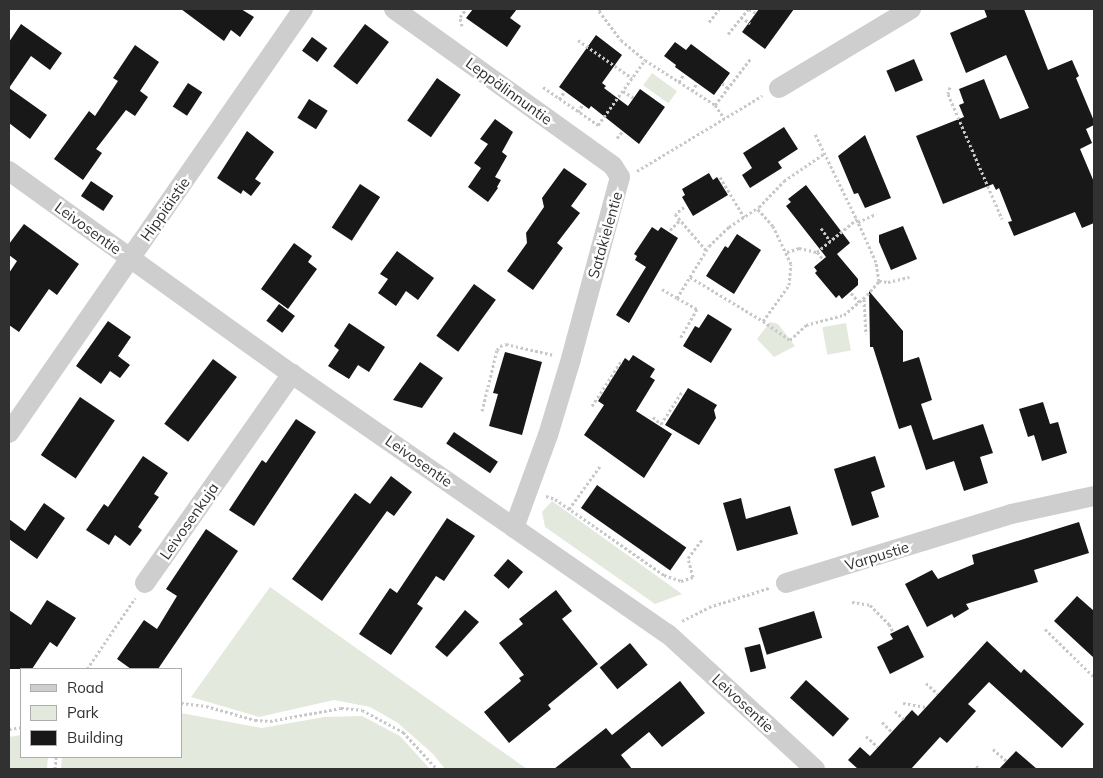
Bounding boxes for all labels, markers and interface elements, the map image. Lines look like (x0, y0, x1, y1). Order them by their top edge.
street label: Leppälinnuntie (462, 54, 556, 128)
street label: Hippiäistie (137, 174, 193, 244)
street label: Satakielentie (584, 189, 626, 281)
street label: Leivosentie (51, 198, 125, 258)
street label: Leivosentie (382, 431, 456, 491)
street label: Leivosenkuja (156, 479, 222, 563)
street label: Varpustie (843, 538, 911, 574)
legend (20, 668, 182, 758)
street label: Leivosentie (708, 670, 778, 736)
text: Road (67, 678, 104, 697)
text: Park (67, 703, 99, 722)
text: Building (67, 728, 123, 747)

